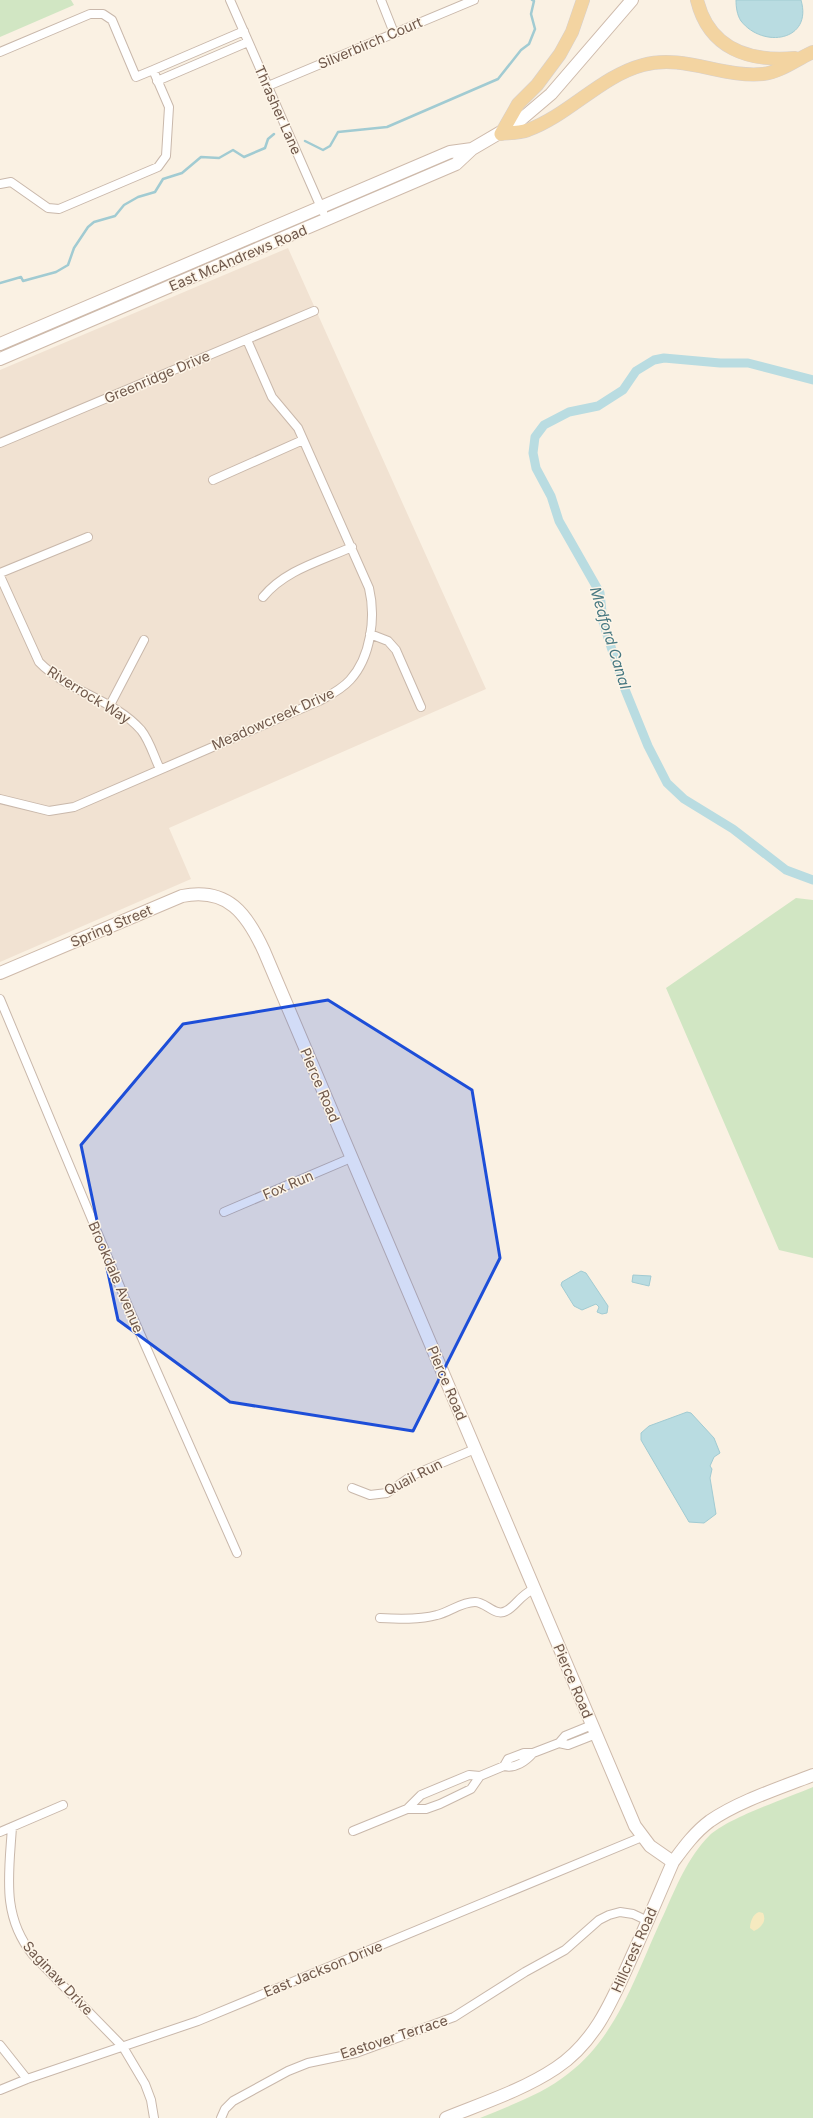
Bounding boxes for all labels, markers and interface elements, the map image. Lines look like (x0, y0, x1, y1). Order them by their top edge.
street label: Silverbirch Court (315, 13, 425, 72)
street label: Thrasher Lane (251, 63, 306, 157)
street label: East McAndrews Road (166, 221, 309, 294)
street label: Greenridge Drive (101, 347, 212, 406)
water label: Medford Canal (586, 584, 635, 692)
street label: Riverrock Way (44, 662, 134, 727)
street label: Meadowcreek Drive (209, 684, 337, 753)
street label: Spring Street (68, 901, 154, 950)
street label: Pierce Road (297, 1045, 344, 1125)
street label: Fox Run (260, 1166, 315, 1203)
street label: Brookdale Avenue (85, 1218, 148, 1335)
street label: Pierce Road (424, 1343, 471, 1423)
street label: Quail Run (381, 1455, 445, 1498)
street label: Pierce Road (550, 1641, 597, 1721)
street label: Hillcrest Road (607, 1905, 660, 1995)
street label: Saginaw Drive (20, 1937, 97, 2018)
street label: East Jackson Drive (261, 1937, 385, 2000)
street label: Eastover Terrace (338, 2011, 450, 2062)

